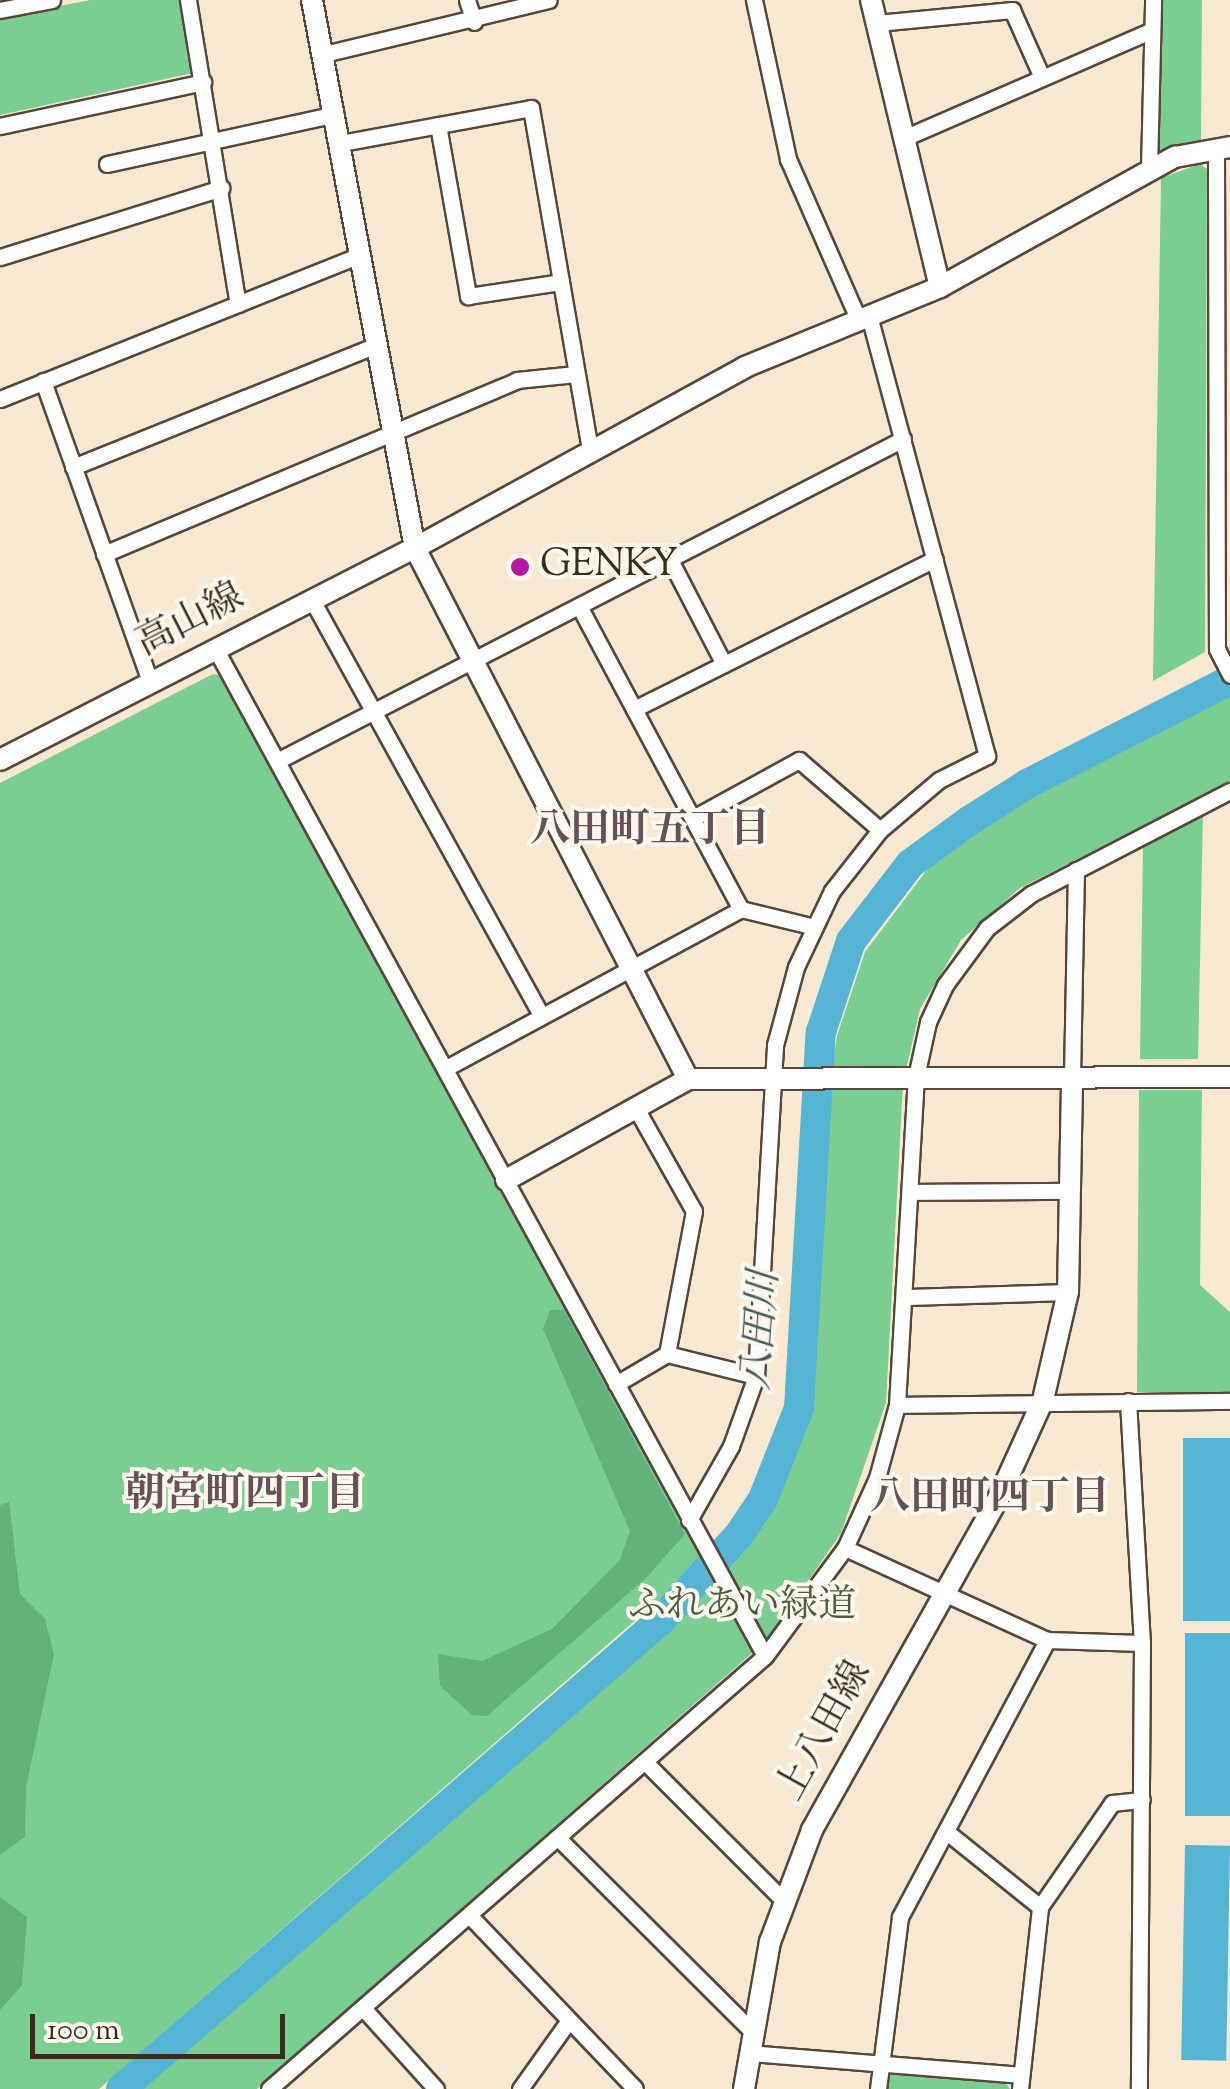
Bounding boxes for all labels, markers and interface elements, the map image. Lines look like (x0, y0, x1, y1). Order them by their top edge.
place label: GENKY (540, 544, 678, 590)
marker: GENKY (509, 556, 531, 578)
street label: 高山線 (130, 576, 252, 668)
district label: 八田町五丁目 (530, 808, 770, 856)
water label: 八田川 (735, 1269, 791, 1393)
district label: 朝宮町四丁目 (125, 1472, 365, 1520)
district label: 八田町四丁目 (870, 1476, 1110, 1524)
park label: ふれあい緑道 (628, 1585, 856, 1631)
street label: 上八田線 (769, 1654, 883, 1810)
scale bar (35, 1994, 290, 2056)
text: 100 m (47, 2010, 120, 2053)

